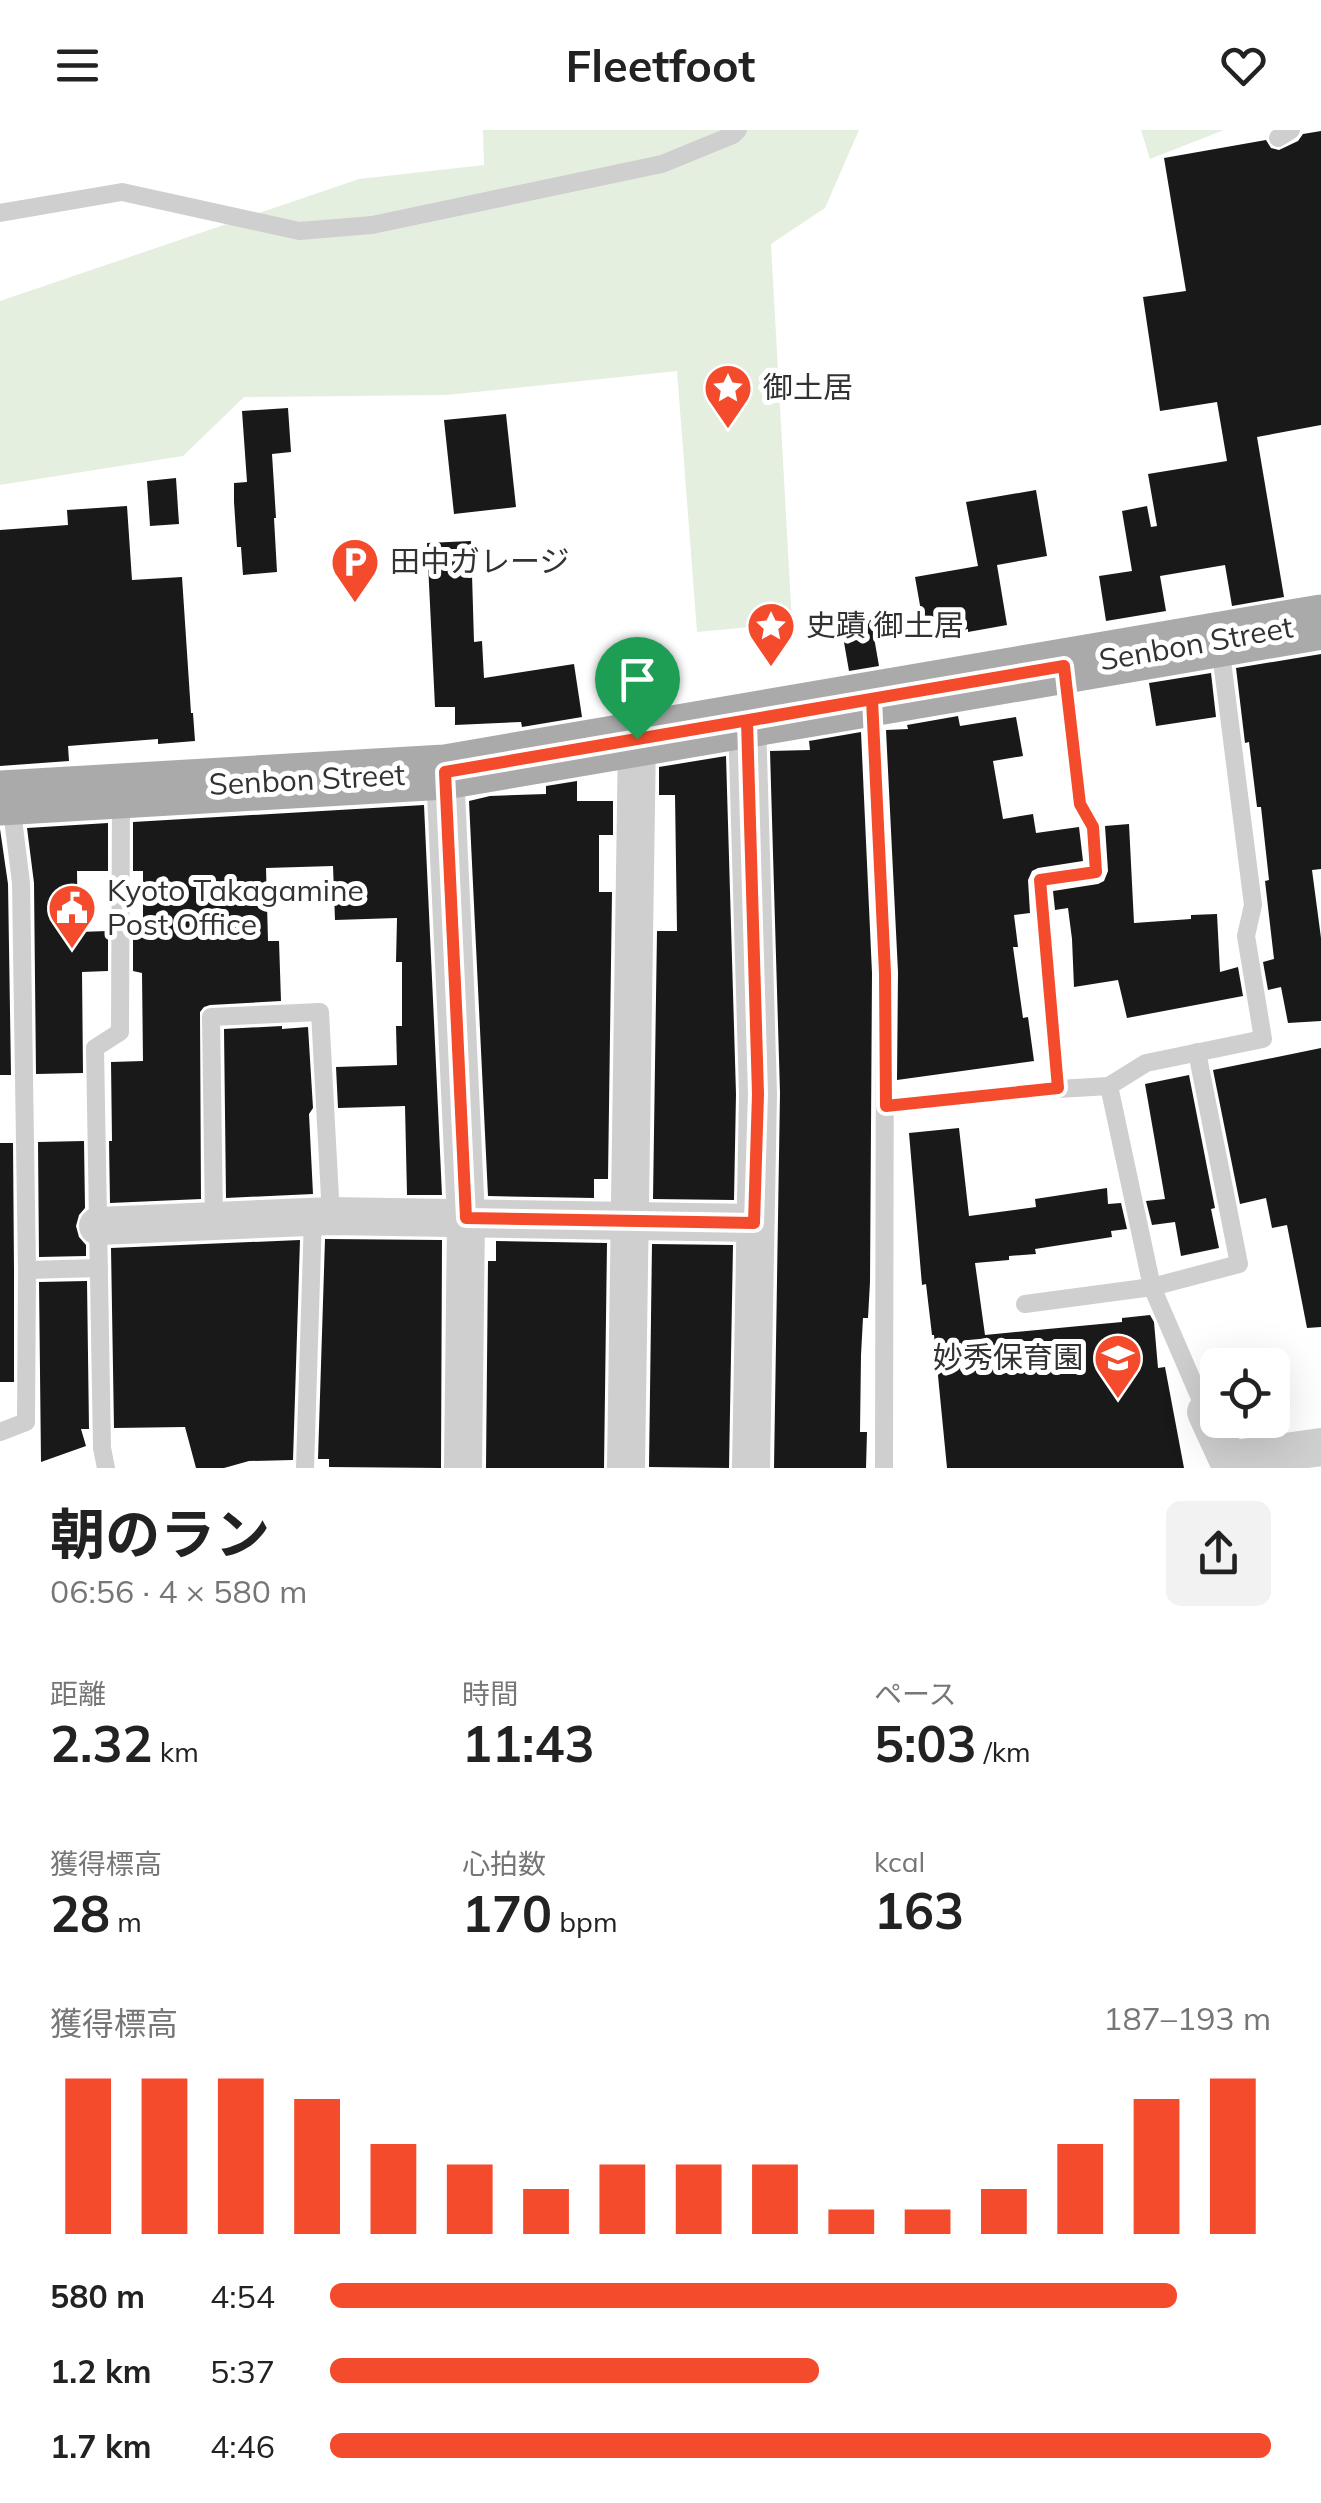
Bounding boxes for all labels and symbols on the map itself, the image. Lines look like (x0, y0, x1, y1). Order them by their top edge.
place icon: 御土居 (702, 362, 754, 430)
place label: 御土居 (763, 368, 853, 406)
parking icon: 田中ガレージ (329, 536, 381, 604)
place label: 田中ガレージ (390, 542, 569, 580)
place icon: 史蹟 御土居 (745, 600, 797, 668)
place label: 史蹟 御土居 (806, 606, 964, 644)
street label: Senbon Street (1096, 607, 1296, 679)
pin (595, 637, 680, 740)
street label: Senbon Street (208, 755, 406, 803)
place label: Kyoto Takagamine Post Office (107, 871, 364, 943)
public building icon: Kyoto Takagamine Post Office (46, 882, 98, 950)
school or university icon: 妙秀保育園 (1092, 1332, 1144, 1400)
place label: 妙秀保育園 (933, 1338, 1083, 1376)

